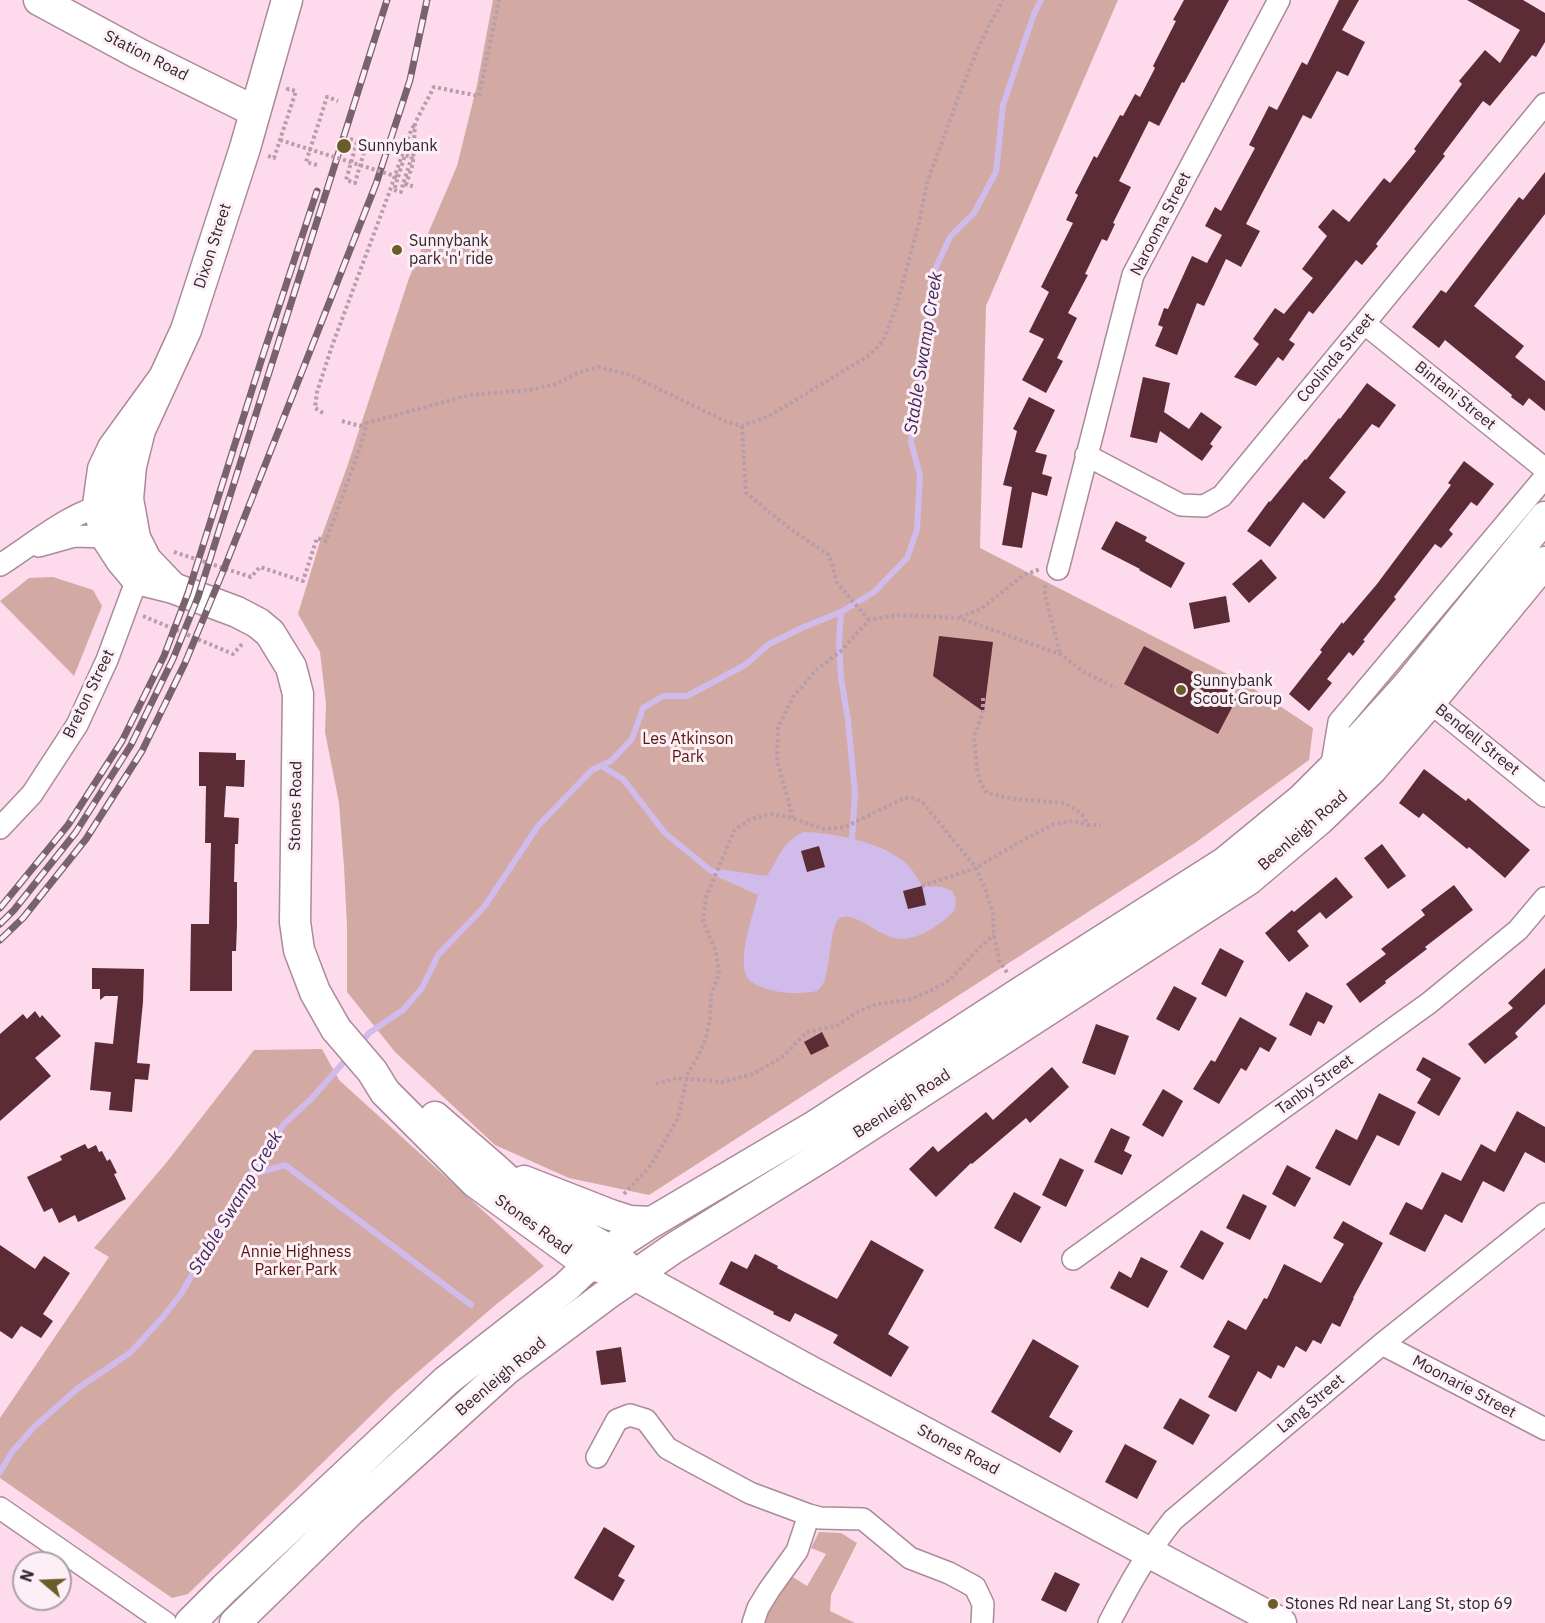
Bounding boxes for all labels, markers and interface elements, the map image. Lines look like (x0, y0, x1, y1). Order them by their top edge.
street label: Station Road (101, 27, 191, 85)
place label: Sunnybank (358, 136, 438, 156)
marker: Sunnybank (335, 137, 353, 155)
street label: Narooma Street (1127, 169, 1195, 279)
street label: Dixon Street (190, 201, 236, 291)
place label: Sunnybank park 'n' ride (409, 231, 493, 269)
marker: Sunnybank park 'n' ride (390, 243, 404, 257)
water label: Stable Swamp Creek (901, 270, 947, 436)
street label: Coolinda Street (1293, 309, 1379, 407)
street label: Bintani Street (1411, 358, 1499, 434)
street label: Breton Street (59, 647, 119, 741)
place label: Sunnybank Scout Group (1193, 671, 1282, 709)
marker: Sunnybank Scout Group (1174, 683, 1188, 697)
street label: Bendell Street (1431, 700, 1523, 780)
park label: Les Atkinson Park (642, 729, 734, 767)
street label: Stones Road (286, 761, 306, 851)
street label: Beenleigh Road (1254, 787, 1352, 875)
street label: Tanby Street (1273, 1051, 1357, 1119)
street label: Beenleigh Road (850, 1065, 954, 1143)
water label: Stable Swamp Creek (185, 1127, 287, 1279)
street label: Stones Road (491, 1191, 575, 1259)
park label: Annie Highness Parker Park (240, 1242, 352, 1280)
street label: Beenleigh Road (452, 1334, 550, 1420)
street label: Moonarie Street (1409, 1352, 1519, 1422)
street label: Lang Street (1274, 1370, 1348, 1438)
street label: Stones Road (914, 1420, 1002, 1480)
north arrow (12, 1551, 72, 1611)
text: N (16, 1567, 38, 1585)
place label: Stones Rd near Lang St, stop 69 (1285, 1594, 1513, 1614)
marker: Stones Rd near Lang St, stop 69 (1266, 1597, 1280, 1611)

